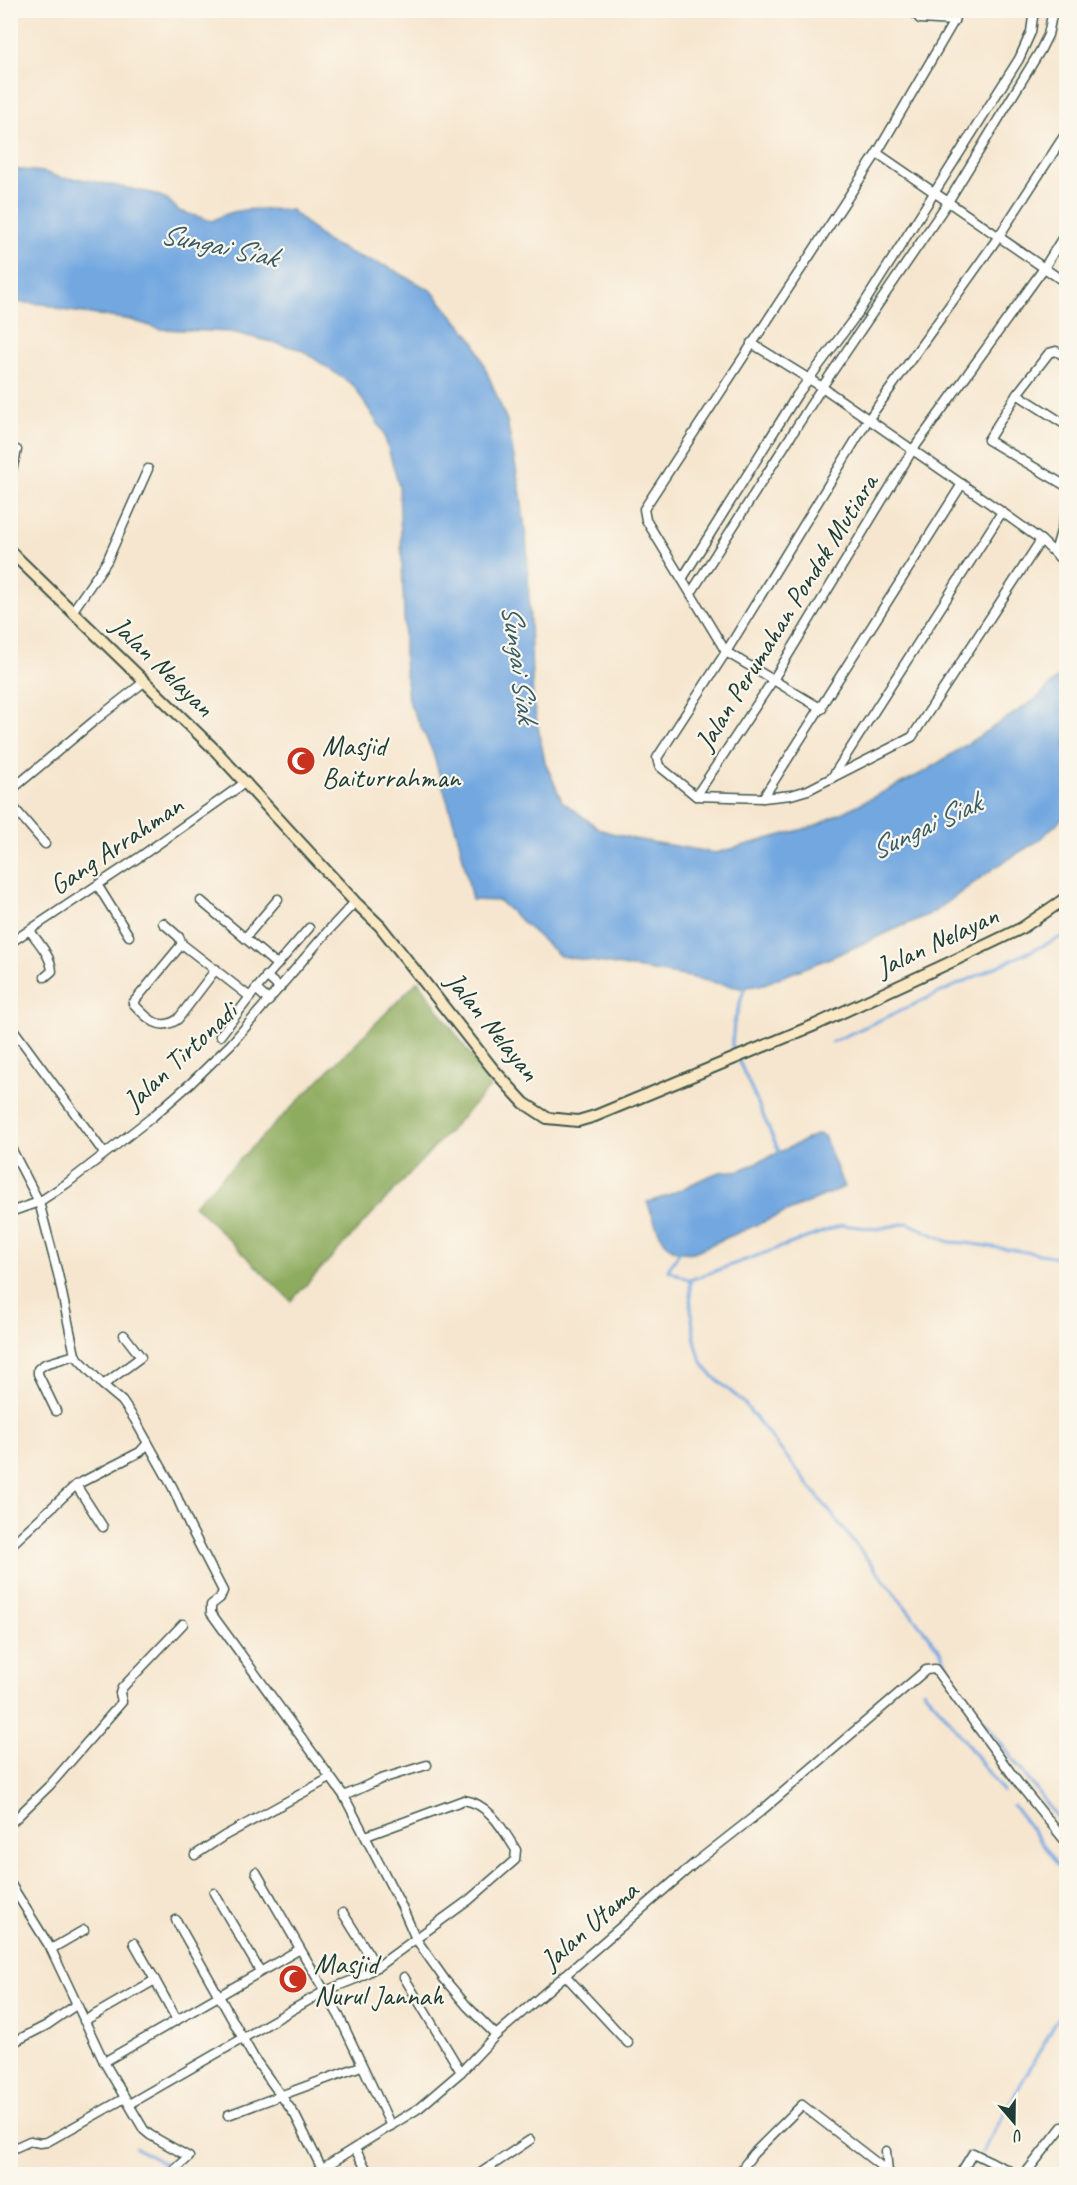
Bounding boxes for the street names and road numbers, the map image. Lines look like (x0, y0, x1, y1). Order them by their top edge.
street label: Jalan Perumahan Pondok Mutiara (686, 465, 887, 758)
street label: Jalan Nelayan (102, 607, 222, 724)
street label: Gang Arrahman (42, 787, 191, 902)
street label: Jalan Nelayan (869, 897, 1004, 985)
street label: Jalan Nelayan (437, 963, 548, 1088)
street label: Jalan Tirtonadi (114, 992, 247, 1119)
street label: Jalan Utama (531, 1872, 646, 1978)

